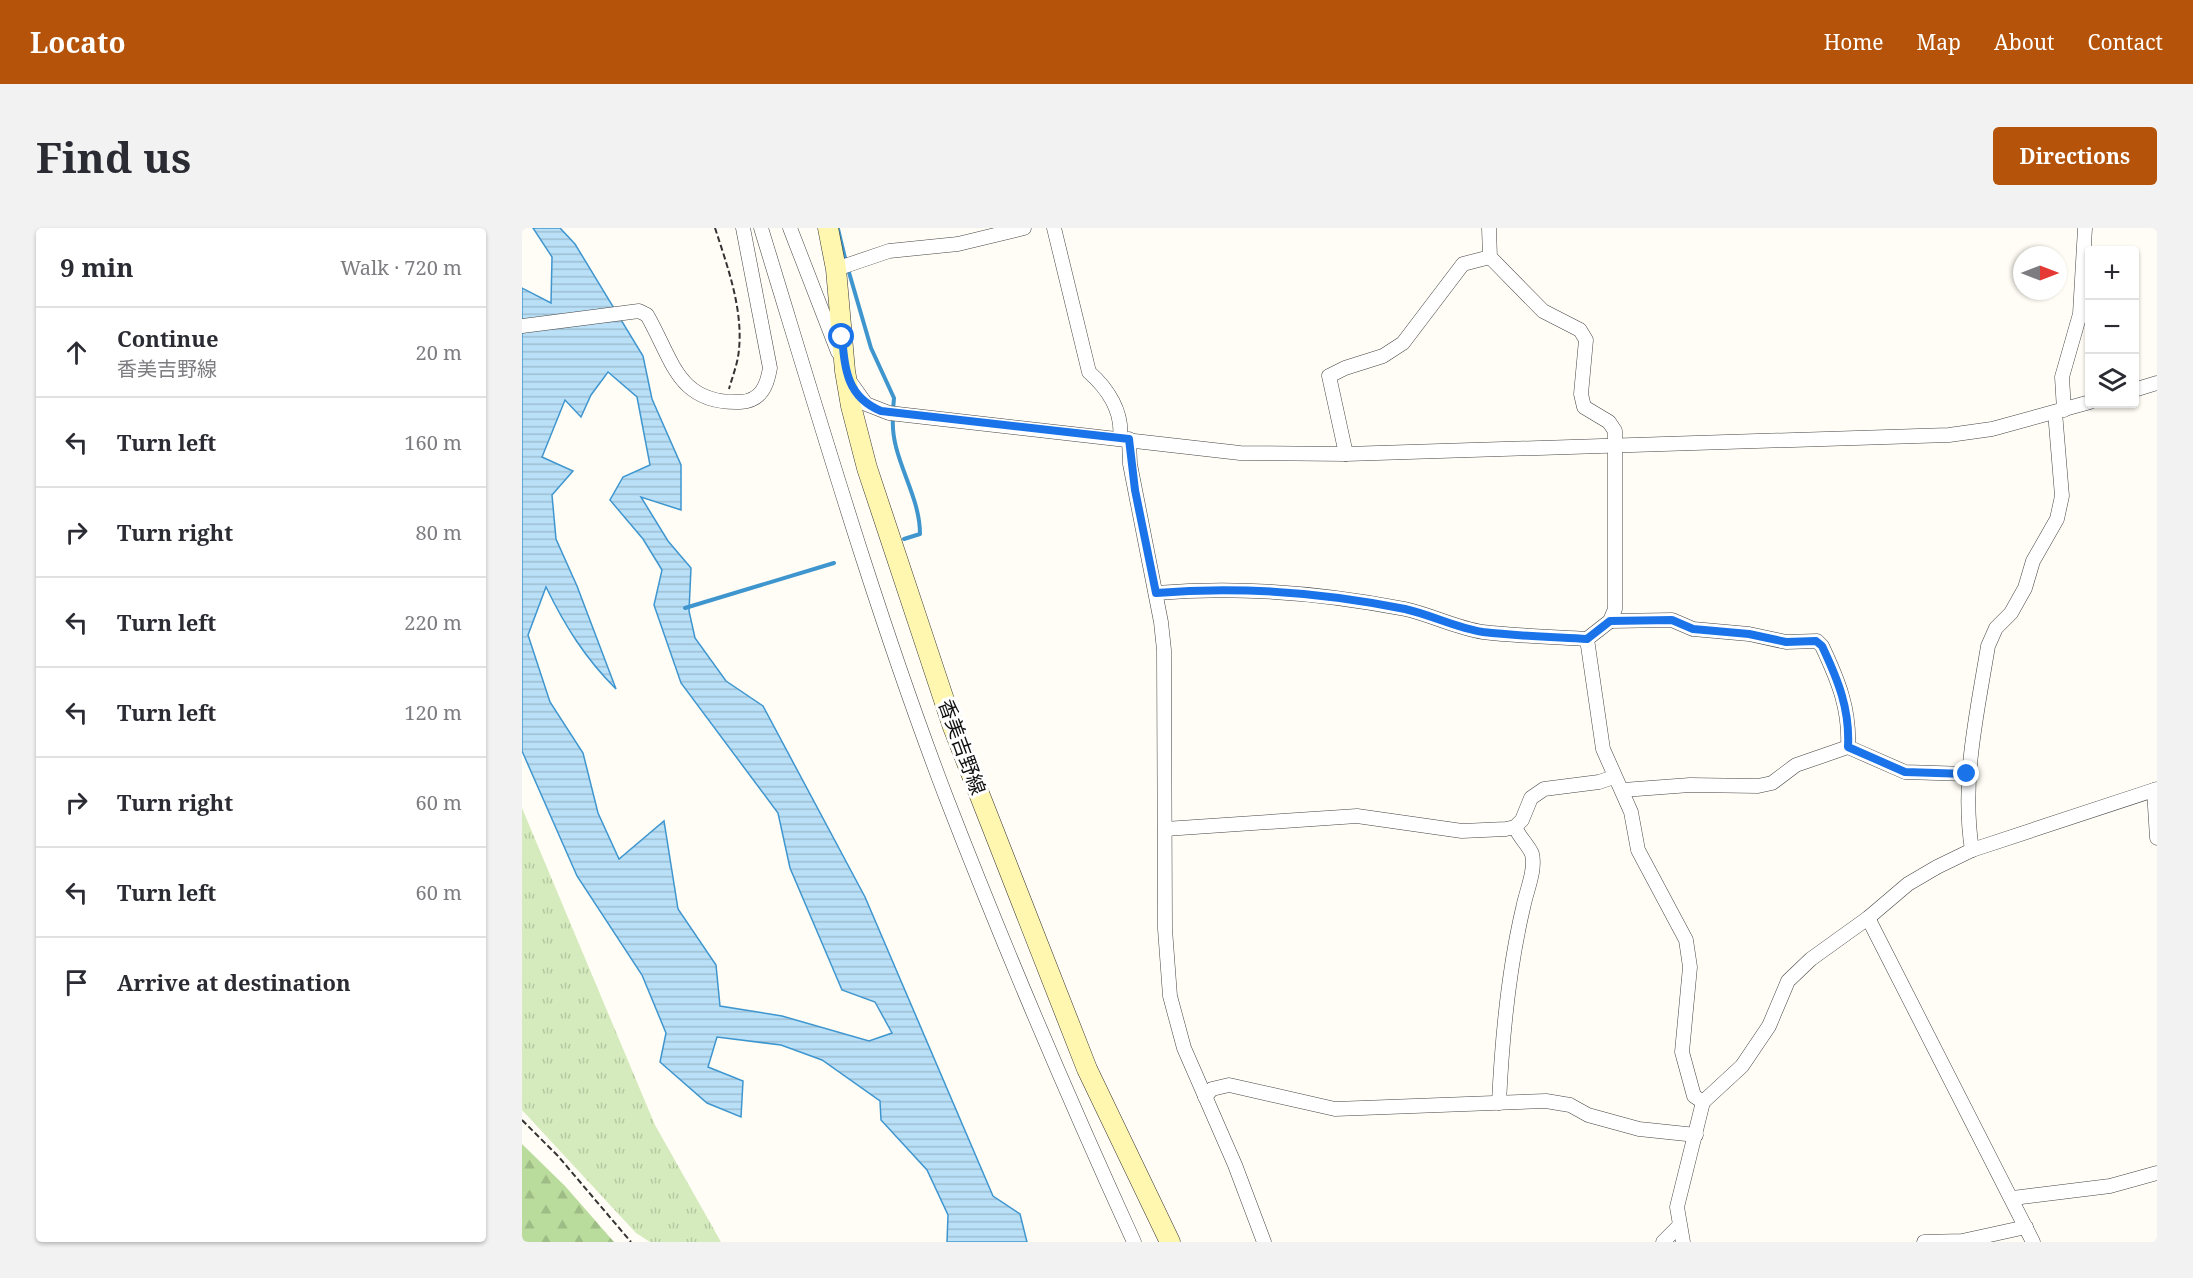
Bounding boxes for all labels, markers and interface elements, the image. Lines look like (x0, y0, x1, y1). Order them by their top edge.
text: Locato (30, 23, 126, 61)
text: Home (1824, 28, 1884, 56)
text: Map (1917, 28, 1961, 56)
text: About (1994, 28, 2055, 56)
text: Contact (2088, 28, 2163, 56)
button: Directions (1993, 127, 2157, 185)
text: Find us (36, 128, 191, 185)
north arrow (2013, 246, 2067, 300)
map controls (2085, 246, 2139, 408)
button: + (2085, 246, 2139, 300)
text: 9 min (60, 249, 134, 285)
text: Walk · 720 m (340, 254, 462, 281)
button: − (2085, 300, 2139, 354)
text: Continue (117, 323, 219, 353)
route start (828, 323, 854, 349)
icon: ahead (60, 336, 93, 369)
text: 20 m (416, 339, 462, 366)
button: layers (2085, 354, 2139, 408)
text: 香美吉野線 (117, 355, 217, 382)
icon: left (60, 426, 93, 459)
text: Turn left (117, 427, 216, 457)
text: 160 m (404, 429, 462, 456)
icon: right (60, 516, 93, 549)
text: Turn right (117, 517, 233, 547)
text: 80 m (416, 519, 462, 546)
icon: left (60, 606, 93, 639)
text: Turn left (117, 607, 216, 637)
text: 220 m (404, 609, 462, 636)
street label: 香美吉野線 (933, 695, 992, 798)
icon: left (60, 696, 93, 729)
text: Turn left (117, 697, 216, 727)
text: 120 m (404, 699, 462, 726)
route end (1953, 760, 1979, 786)
icon: right (60, 786, 93, 819)
text: Turn right (117, 787, 233, 817)
text: 60 m (416, 789, 462, 816)
icon: left (60, 876, 93, 909)
text: Turn left (117, 877, 216, 907)
text: 60 m (416, 879, 462, 906)
icon: arrive (60, 966, 93, 999)
text: Arrive at destination (117, 967, 351, 997)

